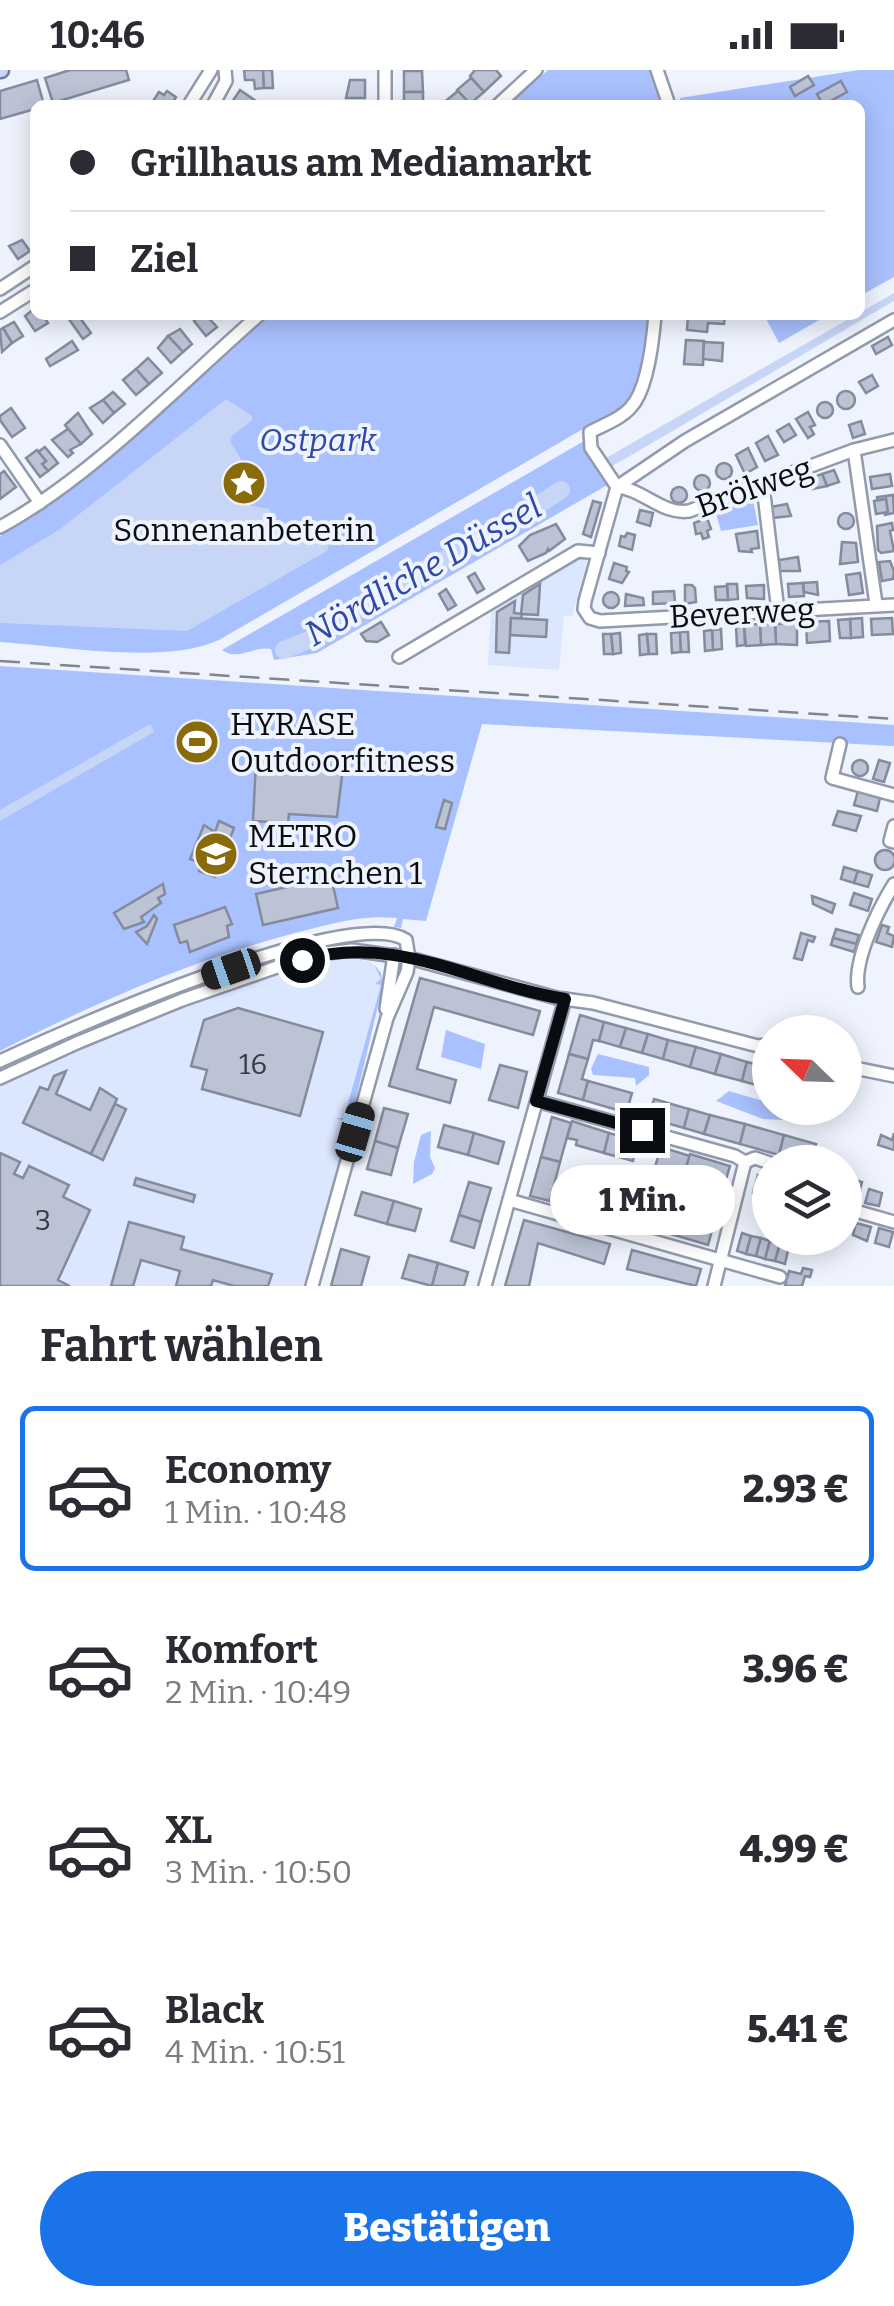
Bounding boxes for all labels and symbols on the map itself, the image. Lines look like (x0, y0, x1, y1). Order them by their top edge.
park label: Ostpark (259, 421, 377, 459)
street label: Brölweg (691, 448, 817, 526)
place icon: Sonnenanbeterin (221, 460, 267, 506)
water label: Nördliche Düssel (297, 485, 549, 655)
place label: Sonnenanbeterin (113, 511, 375, 549)
street label: Beverweg (668, 590, 816, 636)
place label: HYRASE Outdoorfitness (230, 705, 455, 780)
sports icon: HYRASE Outdoorfitness (174, 719, 220, 765)
place label: METRO Sternchen 1 (248, 817, 422, 892)
school or university icon: METRO Sternchen 1 (193, 831, 239, 877)
route start (280, 938, 325, 983)
car (198, 945, 264, 993)
north arrow (752, 1015, 862, 1125)
house number: 16 (239, 1048, 267, 1081)
car (332, 1099, 378, 1165)
route end (620, 1108, 665, 1153)
callout: 1 Min. (550, 1165, 734, 1235)
house number: 3 (35, 1204, 51, 1237)

